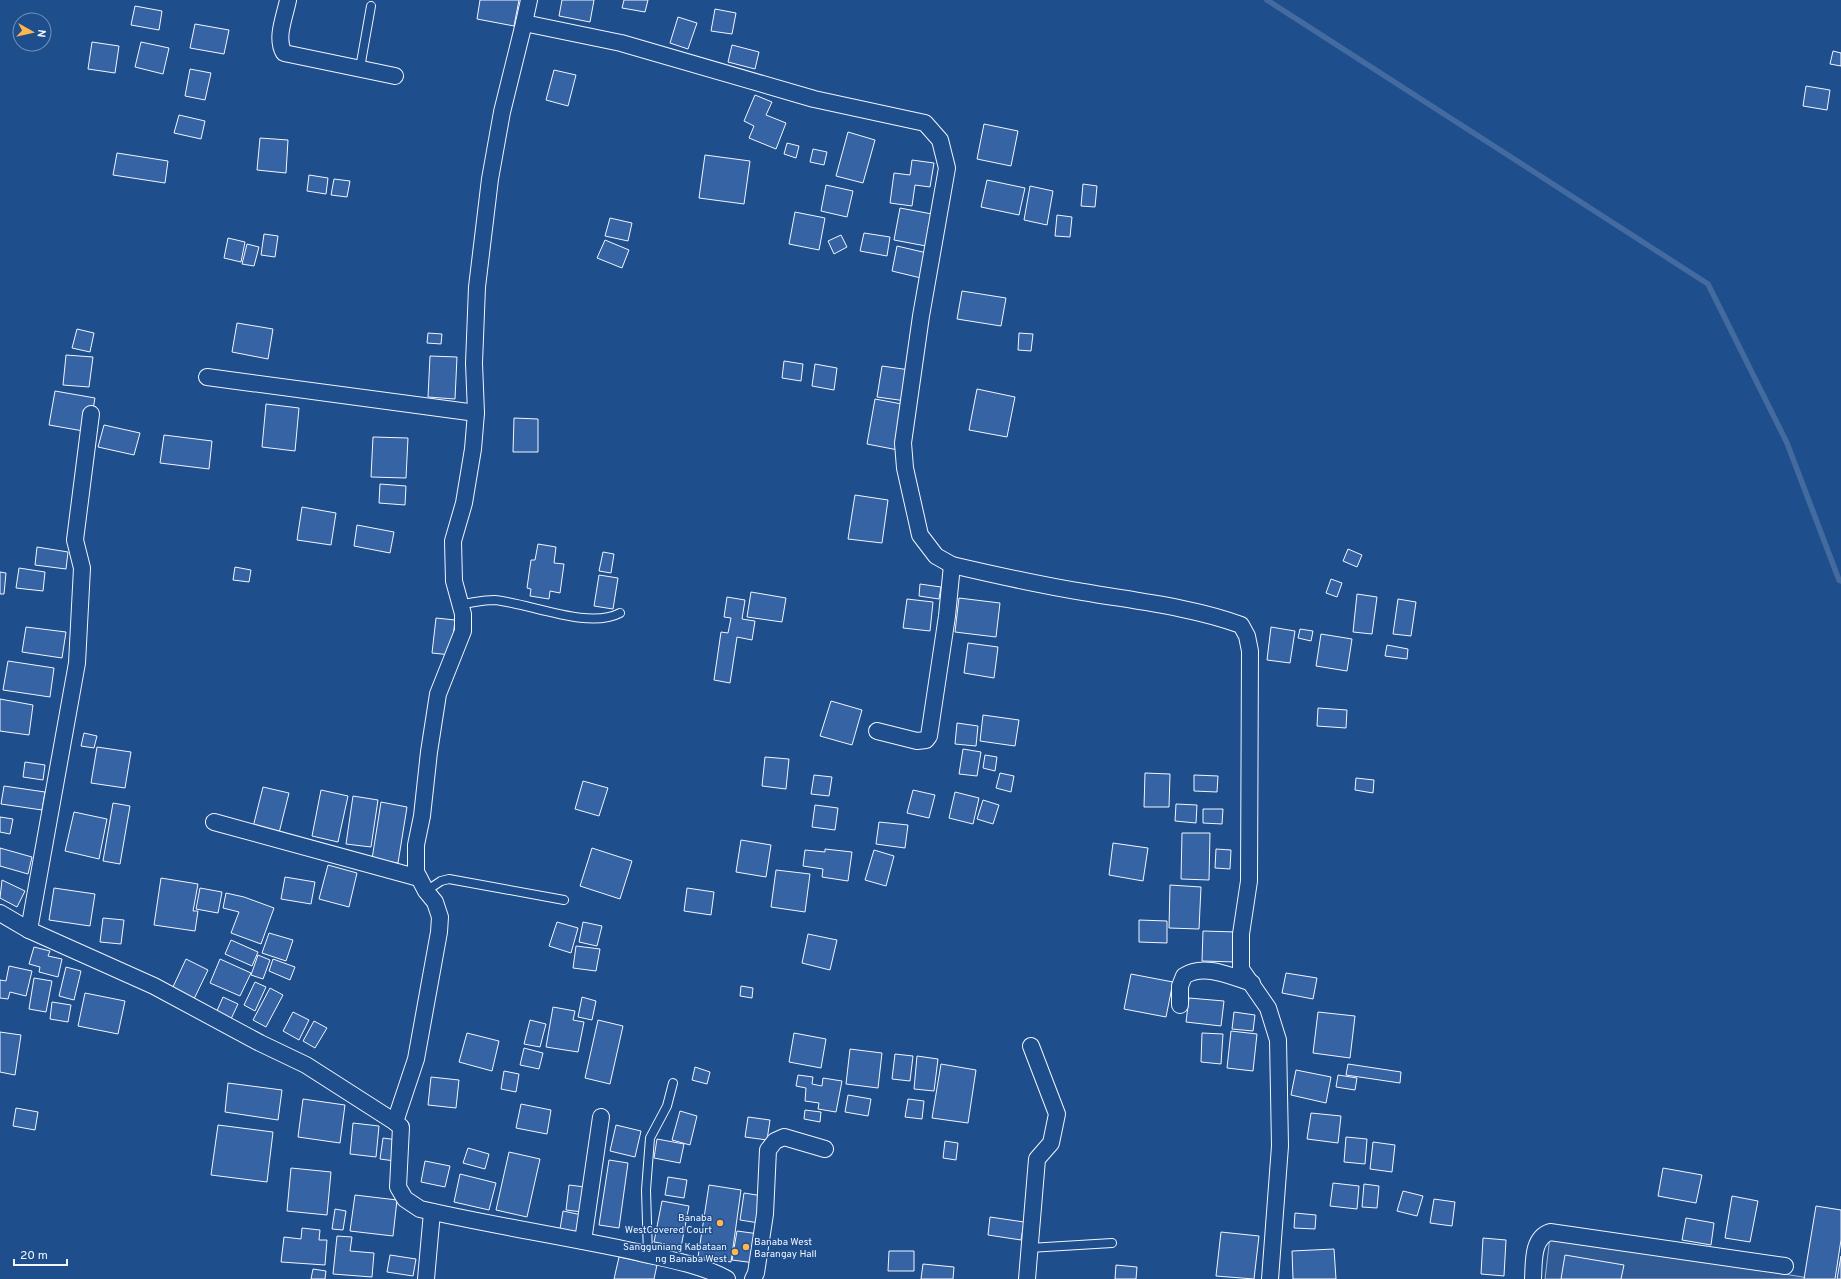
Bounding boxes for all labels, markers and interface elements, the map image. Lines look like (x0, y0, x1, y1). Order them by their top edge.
north arrow (12, 12, 52, 52)
text: N (33, 28, 48, 38)
place label: Banaba WestCovered Court (625, 1212, 712, 1237)
marker: Banaba WestCovered Court (715, 1218, 725, 1228)
place label: Banaba West Barangay Hall (754, 1236, 817, 1261)
scale bar (14, 1241, 67, 1267)
place label: Sangguniang Kabataan ng Banaba West (623, 1241, 727, 1266)
marker: Banaba West Barangay Hall (741, 1242, 751, 1252)
marker: Sangguniang Kabataan ng Banaba West (730, 1247, 740, 1257)
text: 20 m (20, 1248, 48, 1264)

